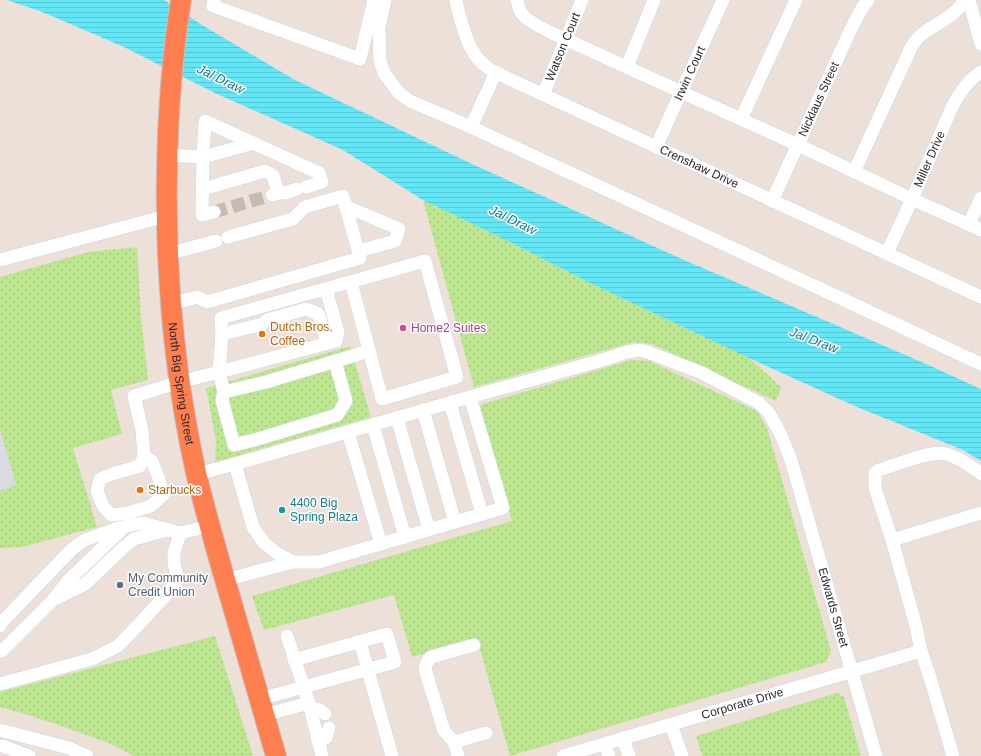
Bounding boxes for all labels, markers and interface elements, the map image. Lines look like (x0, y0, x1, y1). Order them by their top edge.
street label: Watson Court (542, 10, 583, 83)
street label: Irwin Court (671, 43, 708, 103)
street label: Nicklaus Street (796, 59, 842, 139)
water label: Jal Draw (194, 61, 248, 98)
street label: Miller Drive (911, 129, 948, 189)
street label: Crenshaw Drive (657, 142, 741, 191)
water label: Jal Draw (486, 202, 540, 239)
place label: Dutch Bros. Coffee (270, 320, 333, 348)
place label: Home2 Suites (411, 321, 486, 335)
street label: North Big Spring Street (166, 322, 197, 447)
marker: Home2 Suites (398, 323, 408, 333)
water label: Jal Draw (787, 324, 842, 357)
marker: Dutch Bros. Coffee (257, 329, 267, 339)
place label: Starbucks (148, 483, 201, 497)
marker: Starbucks (135, 485, 145, 495)
place label: 4400 Big Spring Plaza (290, 496, 358, 524)
marker: 4400 Big Spring Plaza (277, 505, 287, 515)
street label: Edwards Street (815, 566, 852, 649)
place label: My Community Credit Union (128, 571, 208, 599)
marker: My Community Credit Union (115, 580, 125, 590)
street label: Corporate Drive (700, 685, 785, 722)

